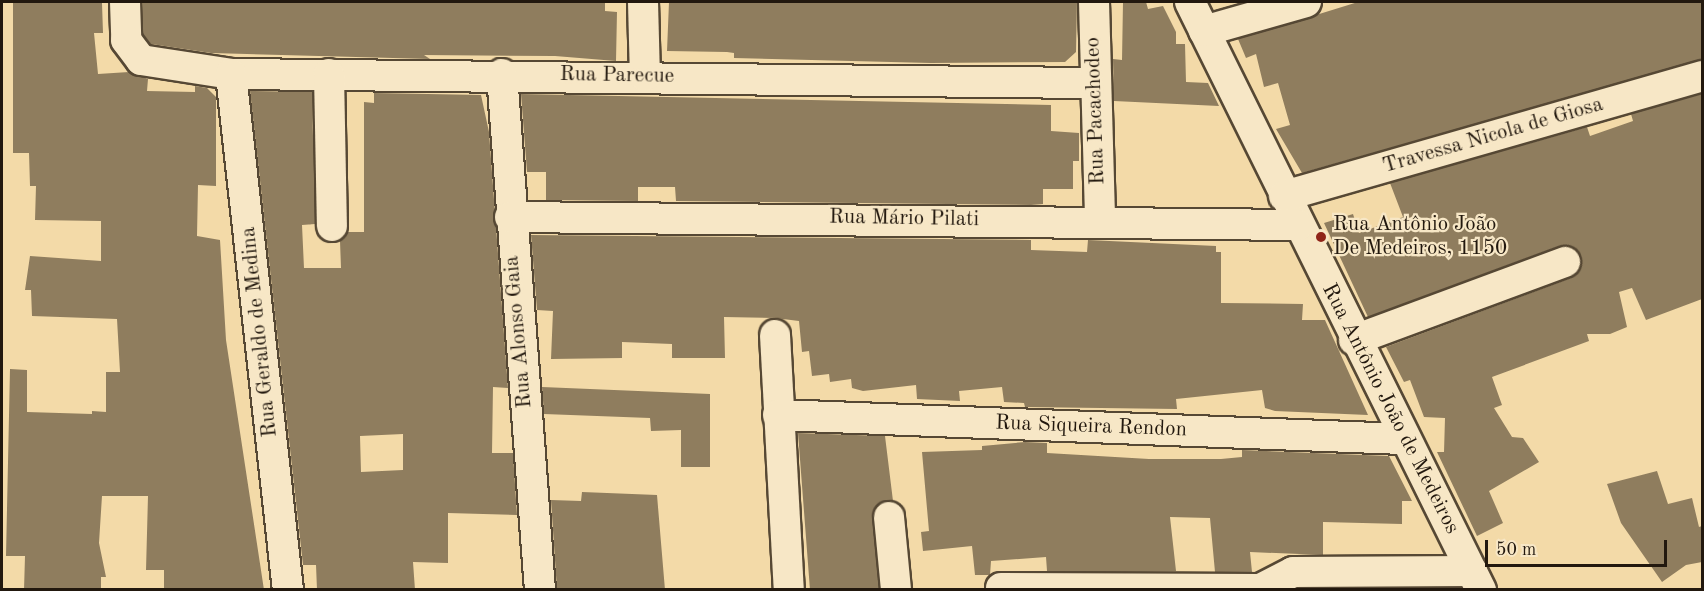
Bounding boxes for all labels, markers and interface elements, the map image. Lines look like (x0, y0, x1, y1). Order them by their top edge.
street label: Rua Pacachodeo (1081, 37, 1111, 185)
street label: Rua Parecue (560, 62, 674, 90)
street label: Travessa Nicola de Giosa (1380, 92, 1606, 180)
street label: Rua Mário Pilati (829, 205, 979, 233)
place label: Rua Antônio João De Medeiros, 1150 (1333, 212, 1507, 262)
street label: Rua Geraldo de Medina (236, 226, 284, 438)
marker: Rua Antônio João De Medeiros, 1150 (1314, 230, 1328, 244)
street label: Rua Alonso Gaia (500, 255, 538, 409)
street label: Rua Antônio João de Medeiros (1316, 280, 1464, 538)
street label: Rua Siqueira Rendon (995, 411, 1187, 443)
scale bar (1488, 528, 1670, 566)
text: 50 m (1496, 541, 1536, 559)

